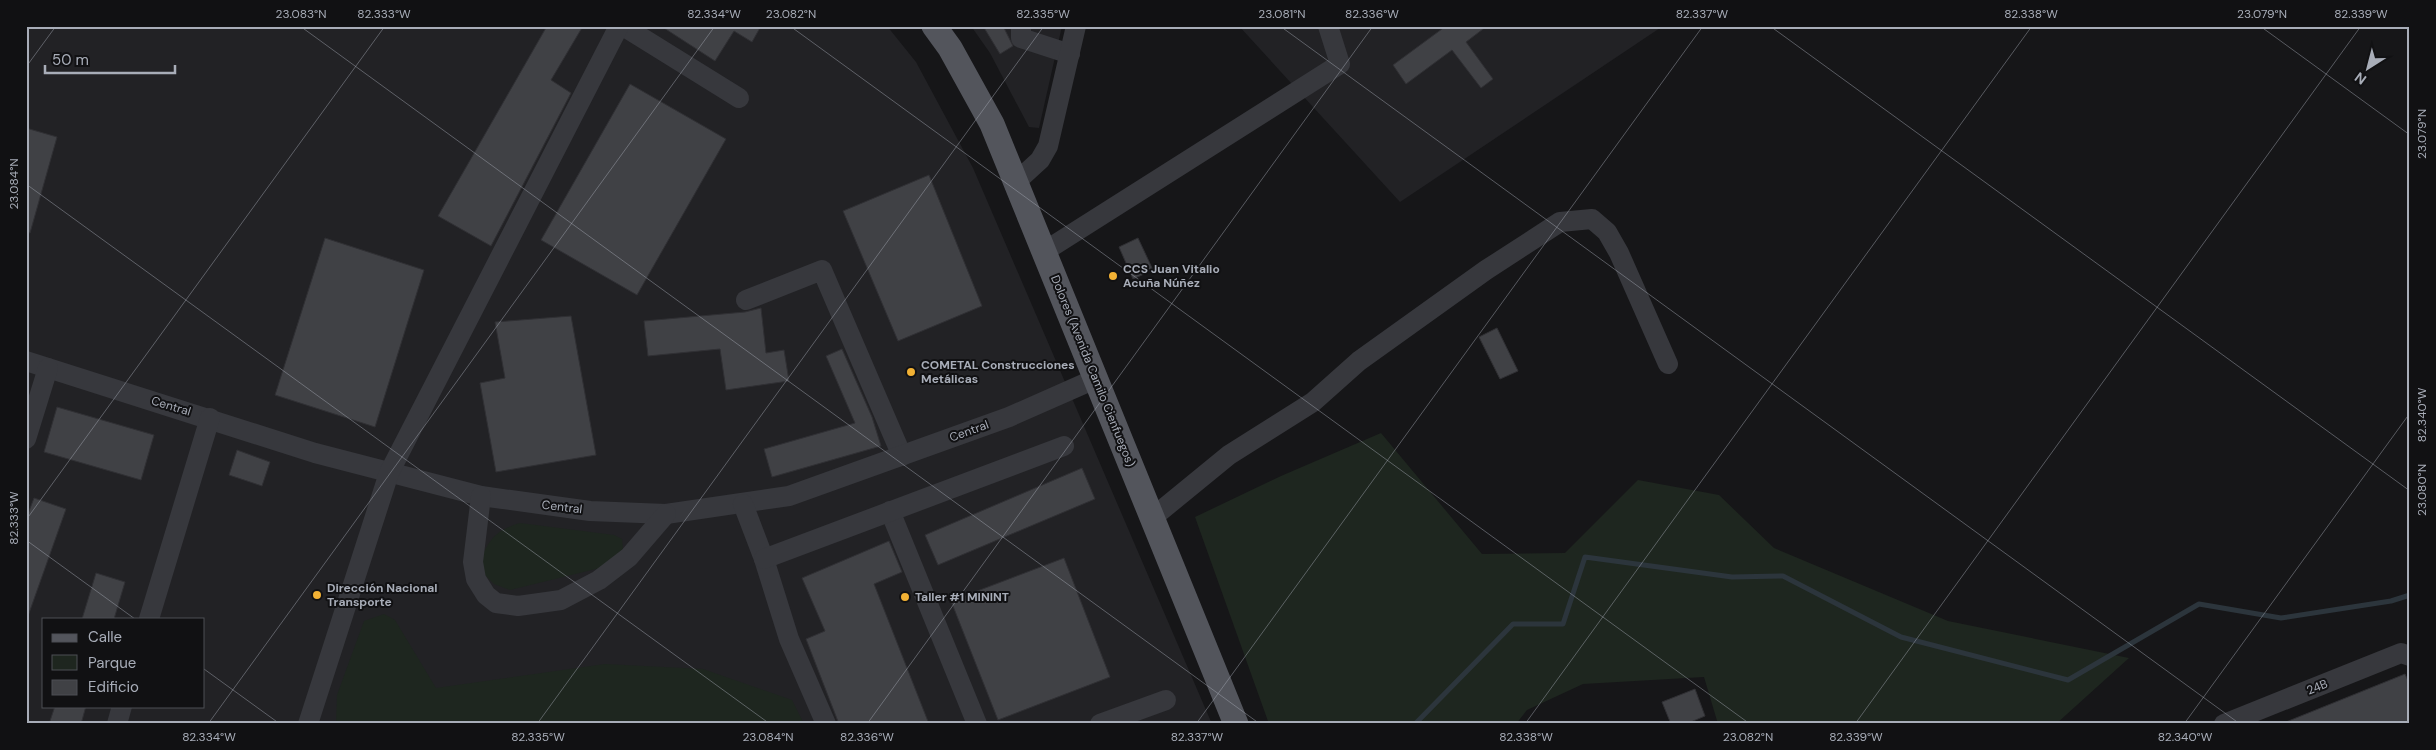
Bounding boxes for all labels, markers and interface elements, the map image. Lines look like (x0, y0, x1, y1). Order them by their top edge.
text: 23.083°N (276, 6, 326, 22)
text: 82.333°W (357, 6, 411, 22)
text: 82.334°W (687, 6, 741, 22)
text: 23.082°N (766, 6, 816, 22)
text: 82.335°W (1016, 6, 1070, 22)
text: 23.081°N (1258, 6, 1306, 22)
text: 82.336°W (1345, 6, 1399, 22)
text: 82.337°W (1676, 6, 1729, 22)
text: 82.338°W (2004, 6, 2058, 22)
text: 23.079°N (2237, 6, 2287, 22)
text: 82.339°W (2334, 6, 2388, 22)
scale bar (45, 42, 175, 74)
north arrow (2344, 42, 2394, 92)
text: 50 m (52, 50, 89, 70)
text: N (2351, 68, 2370, 89)
text: 23.079°N (2414, 109, 2430, 159)
text: 23.084°N (6, 158, 22, 210)
place label: CCS Juan Vitalio Acuña Núñez (1123, 261, 1220, 291)
marker: CCS Juan Vitalio Acuña Núñez (1107, 270, 1119, 282)
street label: Dolores (Avenida Camilo Cienfuegos) (1047, 273, 1139, 469)
place label: COMETAL Construcciones Metálicas (921, 357, 1075, 387)
marker: COMETAL Construcciones Metálicas (905, 366, 917, 378)
text: 82.340°W (2414, 387, 2430, 442)
street label: Central (149, 392, 193, 420)
street label: Central (947, 417, 991, 445)
text: 23.080°N (2414, 464, 2430, 516)
text: 82.333°W (6, 491, 22, 545)
street label: Central (541, 497, 583, 517)
place label: Dirección Nacional Transporte (327, 580, 438, 610)
marker: Dirección Nacional Transporte (311, 589, 323, 601)
place label: Taller #1 MININT (915, 589, 1009, 605)
marker: Taller #1 MININT (899, 591, 911, 603)
legend (42, 618, 205, 708)
text: Calle (88, 627, 122, 647)
text: Parque (88, 653, 136, 673)
street label: 24B (2304, 676, 2330, 698)
text: Edificio (88, 677, 139, 697)
text: 82.334°W (182, 729, 236, 745)
text: 82.335°W (511, 729, 565, 745)
text: 23.084°N (742, 729, 794, 745)
text: 82.336°W (840, 729, 894, 745)
text: 82.337°W (1171, 729, 1224, 745)
text: 82.338°W (1499, 729, 1553, 745)
text: 23.082°N (1723, 729, 1773, 745)
text: 82.339°W (1829, 729, 1883, 745)
text: 82.340°W (2158, 729, 2213, 745)

